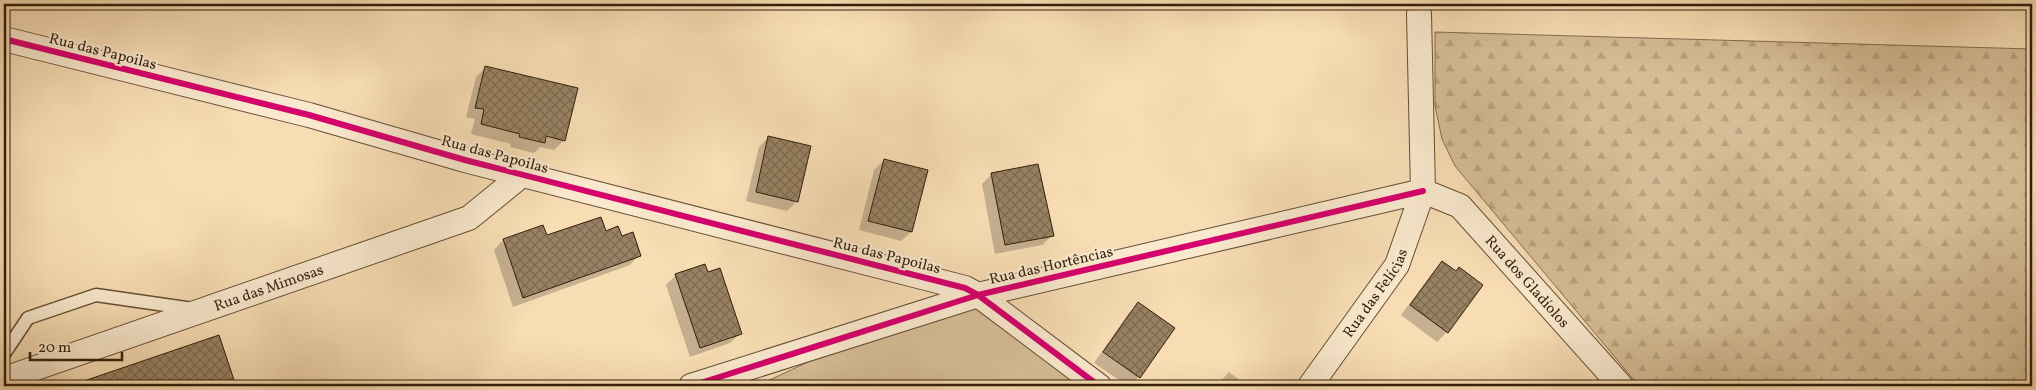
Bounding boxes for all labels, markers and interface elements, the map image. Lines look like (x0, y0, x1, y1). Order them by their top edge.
street label: Rua das Papoilas (47, 29, 159, 76)
street label: Rua das Papoilas (439, 131, 551, 180)
street label: Rua dos Gladíolos (1479, 231, 1573, 333)
street label: Rua das Papoilas (831, 233, 943, 280)
street label: Rua das Hortências (987, 242, 1115, 291)
street label: Rua das Felícias (1339, 246, 1414, 342)
street label: Rua das Mimosas (211, 260, 327, 317)
scale bar (30, 330, 122, 362)
text: 20 m (38, 338, 71, 359)

